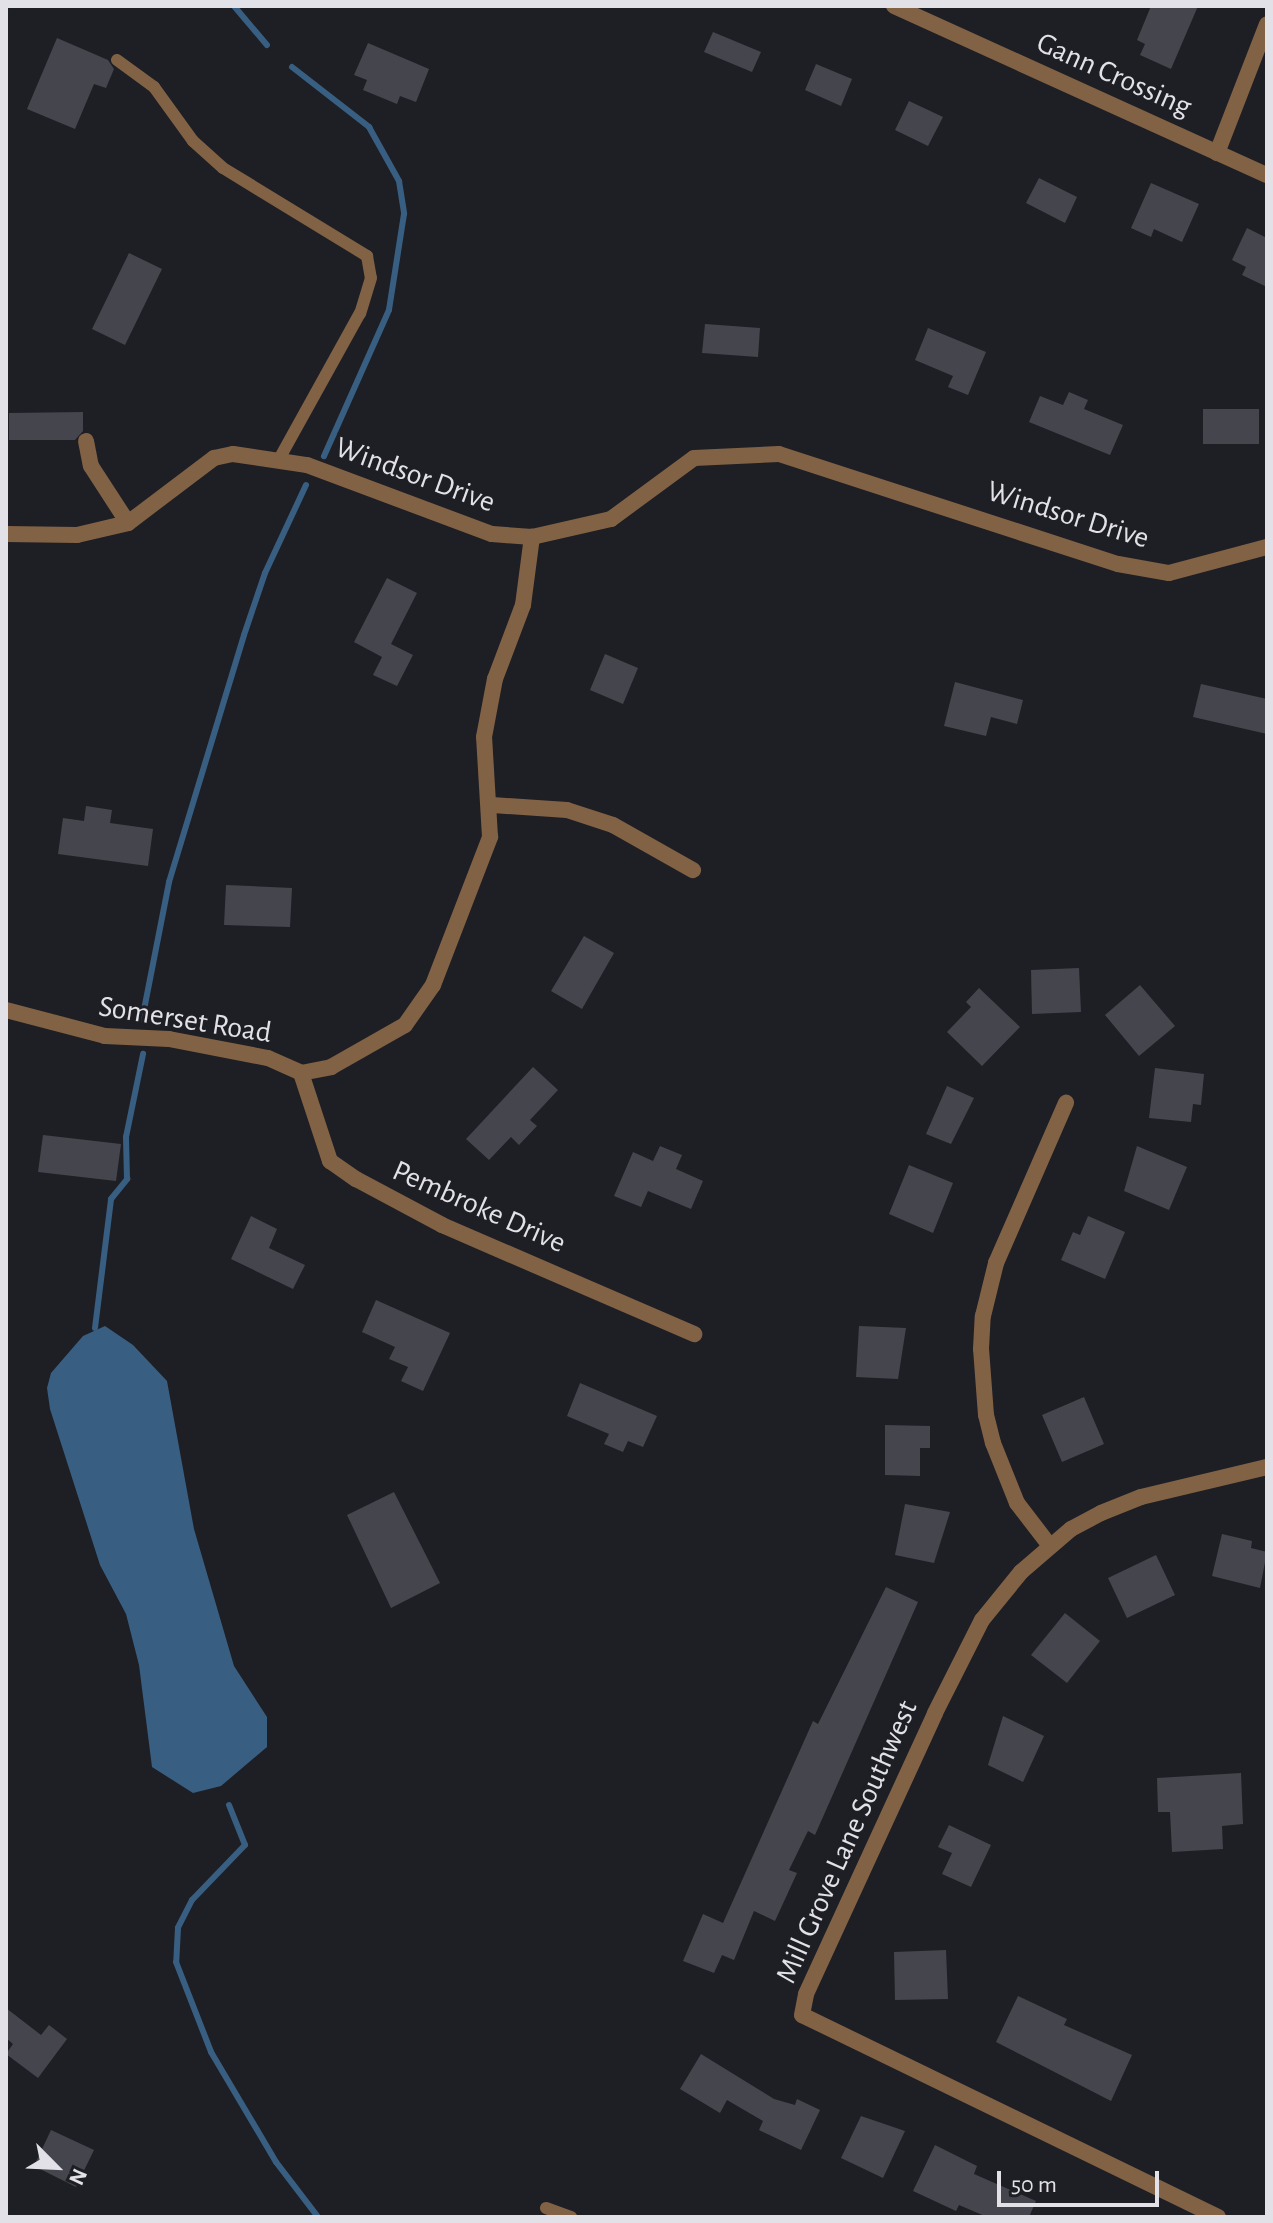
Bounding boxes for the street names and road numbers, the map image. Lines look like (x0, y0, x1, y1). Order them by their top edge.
street label: Gann Crossing (1031, 25, 1197, 125)
street label: Windsor Drive (330, 429, 500, 521)
street label: Windsor Drive (983, 473, 1153, 557)
street label: Somerset Road (96, 989, 274, 1051)
street label: Pembroke Drive (387, 1153, 571, 1261)
street label: Mill Grove Lane Southwest (768, 1695, 926, 1989)

